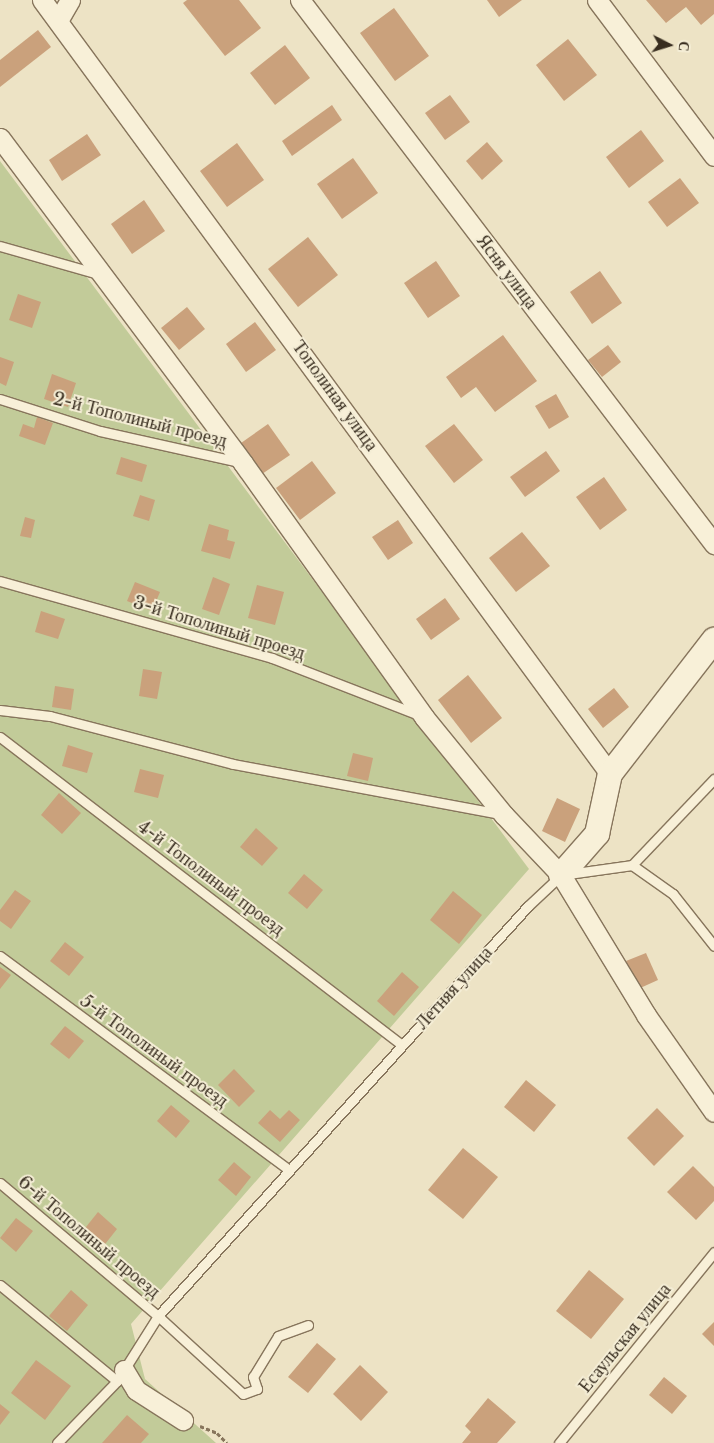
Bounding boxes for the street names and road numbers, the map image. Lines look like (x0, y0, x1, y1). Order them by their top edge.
street label: Ясня улица (472, 231, 542, 313)
street label: Тополиная улица (288, 337, 382, 455)
street label: 2-й Тополиный проезд (51, 388, 229, 452)
street label: 3-й Тополиный проезд (131, 592, 307, 664)
street label: 4-й Тополиный проезд (133, 816, 289, 940)
street label: Летняя улица (411, 942, 497, 1034)
street label: 5-й Тополиный проезд (76, 990, 232, 1112)
street label: 6-й Тополиный проезд (14, 1171, 164, 1303)
street label: Есаульская улица (574, 1279, 676, 1397)

